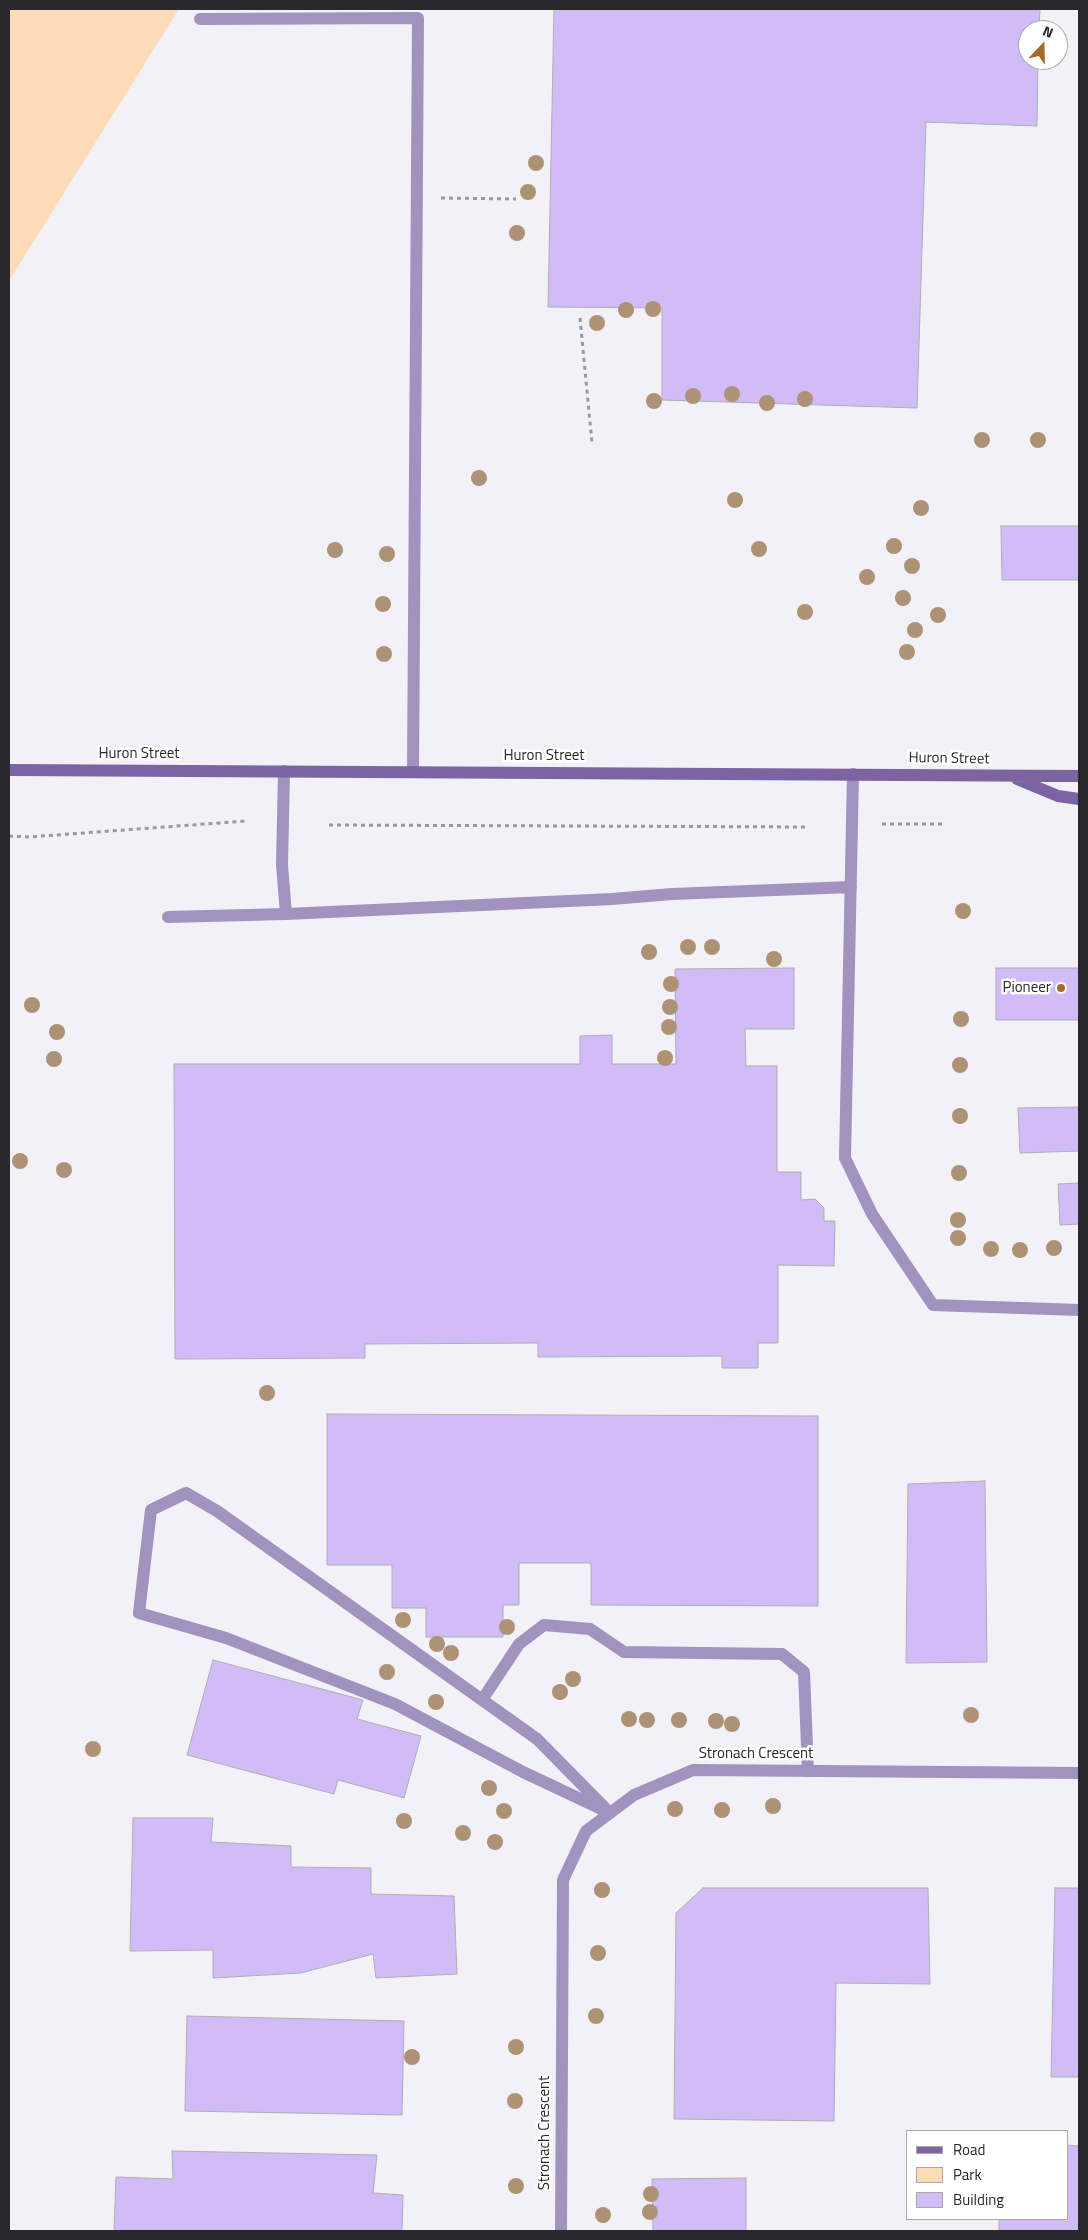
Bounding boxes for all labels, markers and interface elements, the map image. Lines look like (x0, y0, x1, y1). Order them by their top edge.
north arrow (1018, 20, 1068, 70)
text: N (1040, 20, 1056, 43)
street label: Huron Street (98, 745, 180, 763)
street label: Huron Street (503, 747, 585, 765)
street label: Huron Street (908, 749, 990, 769)
place label: Pioneer (1003, 979, 1051, 997)
marker: Pioneer (1055, 982, 1067, 994)
street label: Stronach Crescent (699, 1745, 813, 1763)
street label: Stronach Crescent (536, 2076, 554, 2190)
legend (906, 2130, 1068, 2220)
text: Road (953, 2138, 985, 2161)
text: Park (953, 2163, 982, 2186)
text: Building (953, 2188, 1004, 2211)

